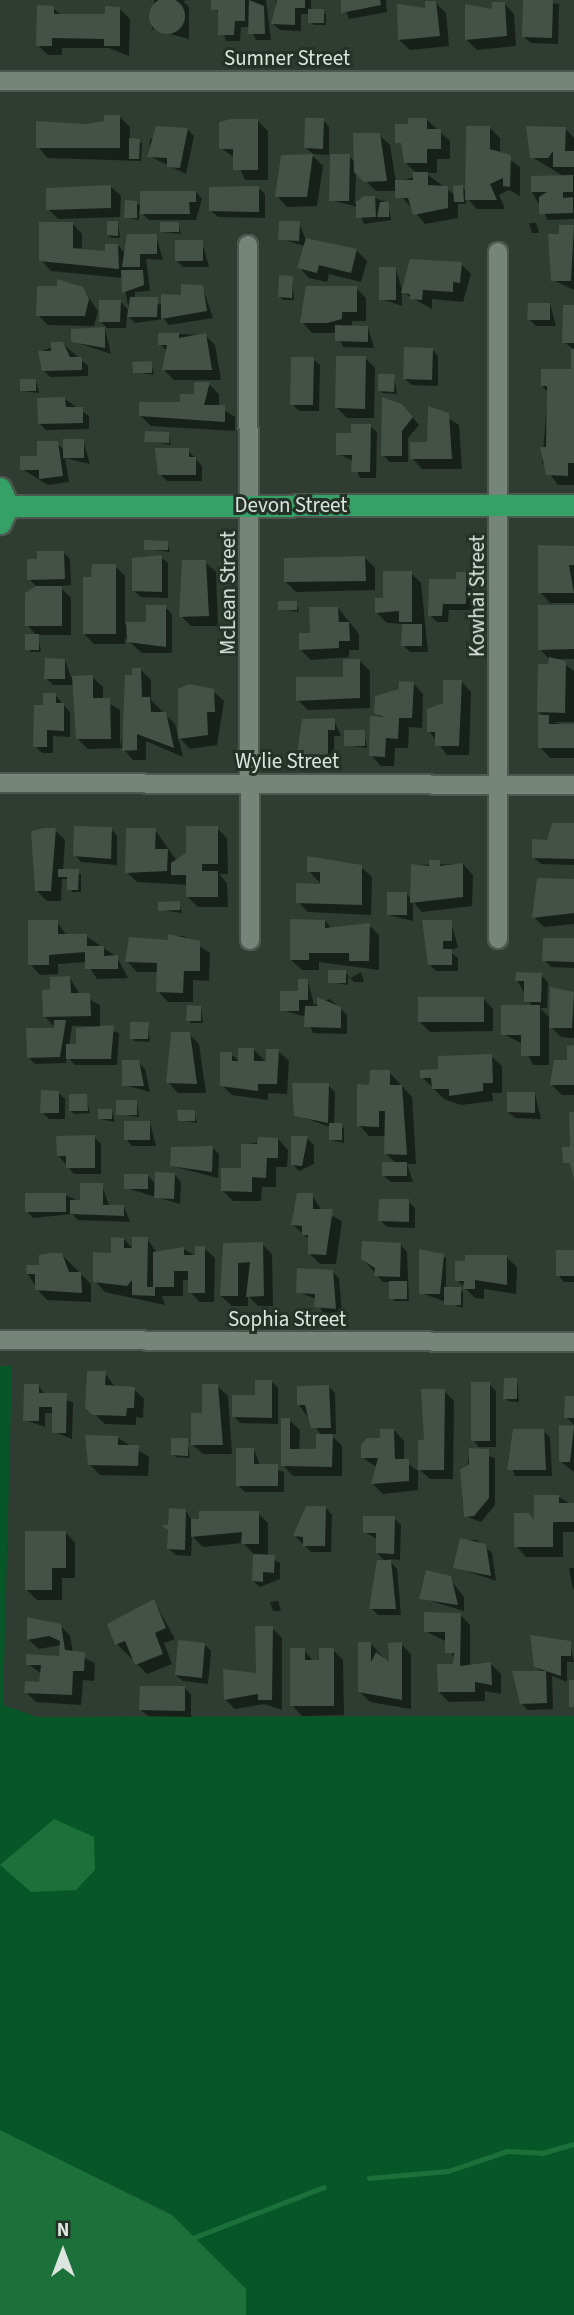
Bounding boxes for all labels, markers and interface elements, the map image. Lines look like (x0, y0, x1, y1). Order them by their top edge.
street label: Sumner Street (224, 45, 350, 71)
street label: Devon Street (235, 492, 347, 518)
street label: McLean Street (215, 531, 241, 655)
street label: Kowhai Street (464, 535, 490, 657)
street label: Wylie Street (235, 748, 339, 774)
street label: Sophia Street (228, 1306, 346, 1332)
north arrow (28, 2217, 98, 2287)
text: N (57, 2217, 69, 2244)

